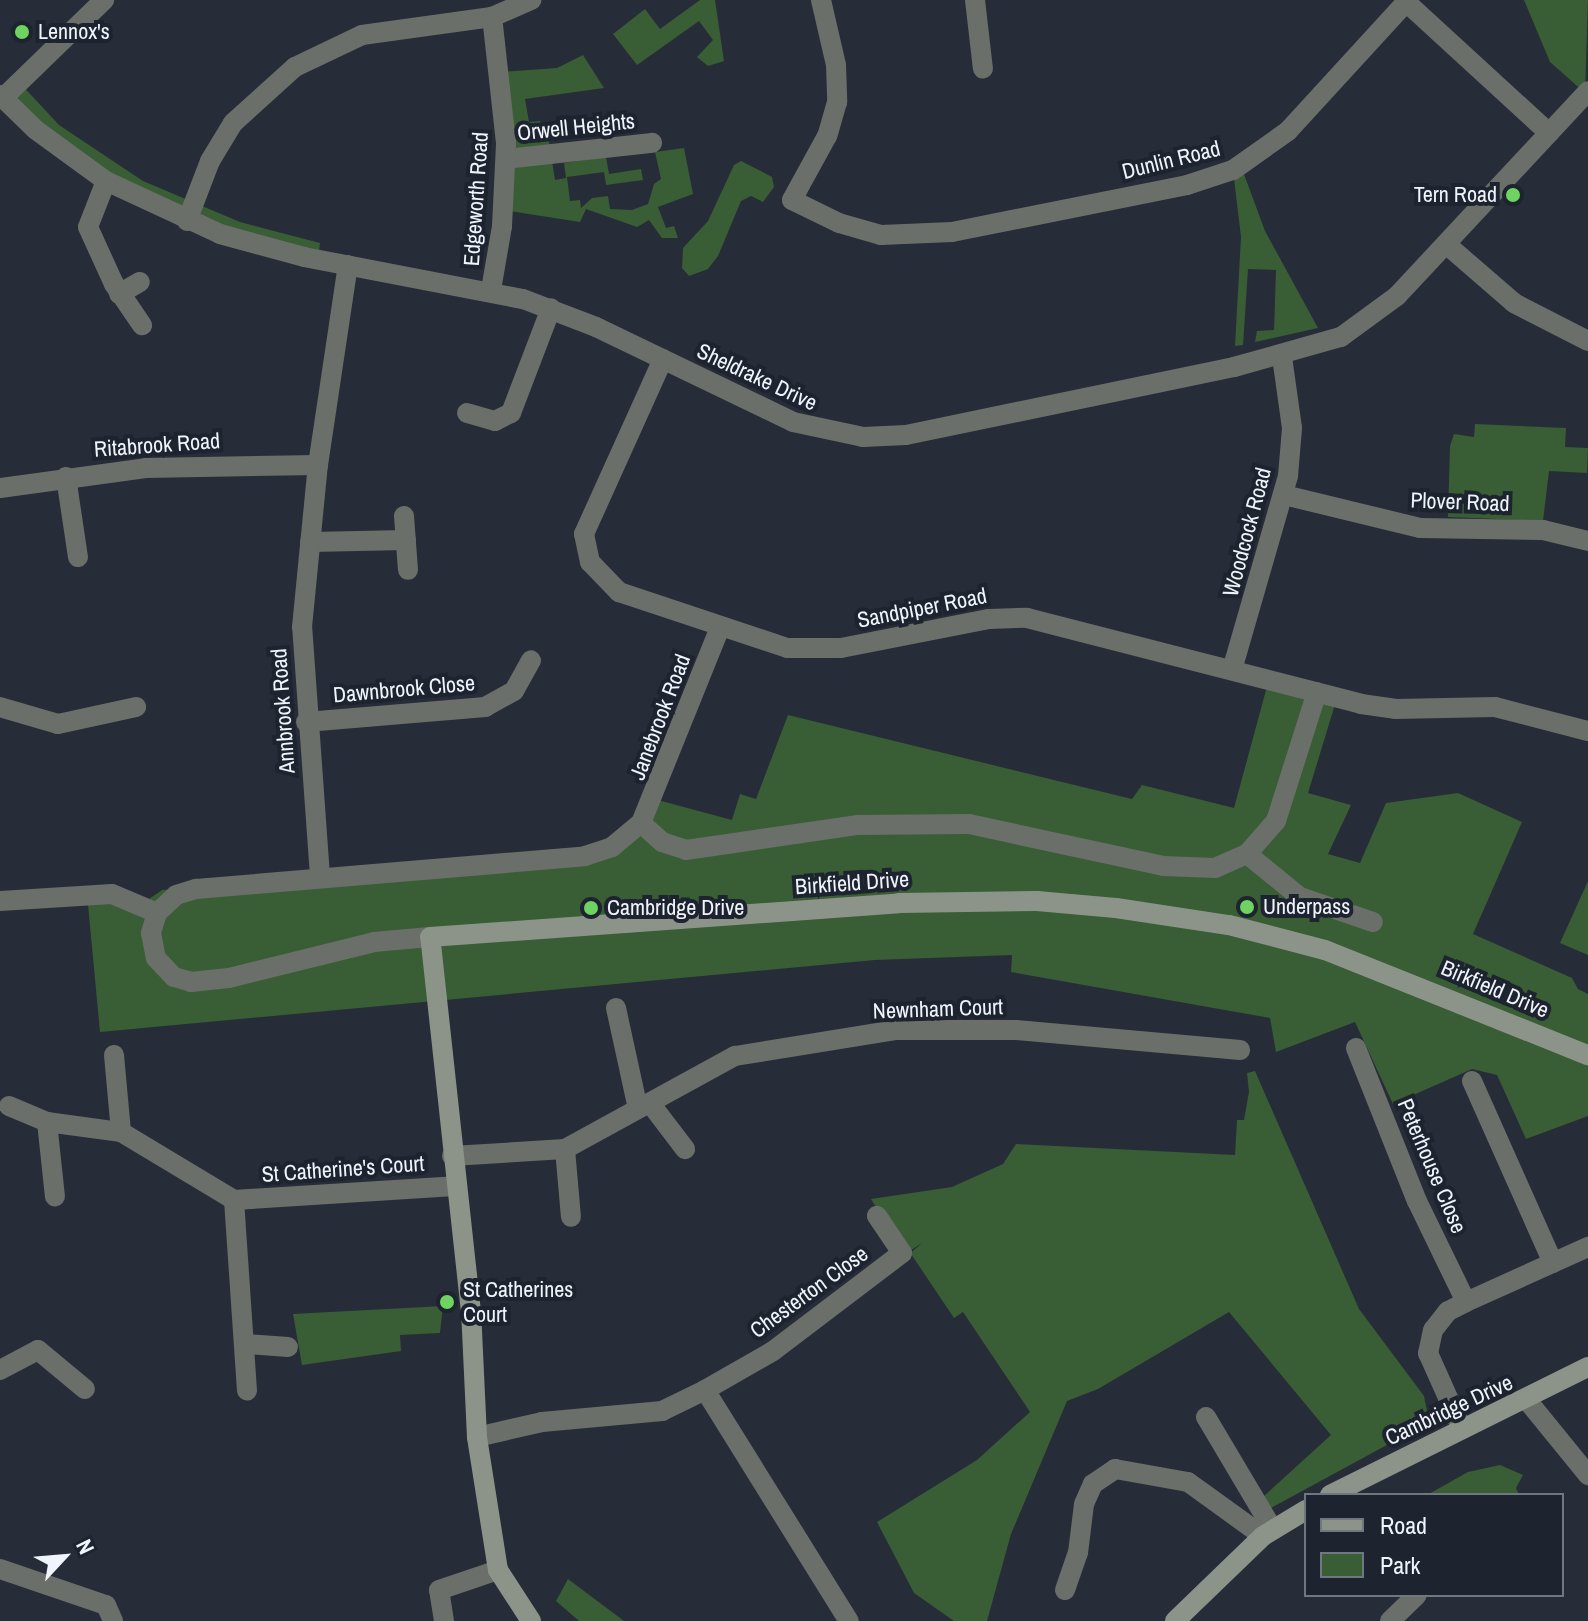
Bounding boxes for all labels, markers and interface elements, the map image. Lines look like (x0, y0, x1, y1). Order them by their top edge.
place label: Lennox's (38, 19, 110, 45)
marker: Lennox's (13, 23, 31, 41)
street label: Orwell Heights (516, 108, 636, 146)
street label: Edgeworth Road (458, 131, 494, 267)
street label: Dunlin Road (1119, 135, 1223, 185)
place label: Tern Road (1414, 182, 1497, 208)
marker: Tern Road (1504, 186, 1522, 204)
street label: Sheldrake Drive (693, 338, 821, 416)
street label: Ritabrook Road (93, 427, 221, 463)
street label: Woodcock Road (1217, 465, 1277, 599)
street label: Plover Road (1410, 487, 1510, 517)
street label: Sandpiper Road (855, 583, 989, 633)
street label: Annbrook Road (265, 648, 301, 774)
street label: Janebrook Road (624, 650, 696, 784)
street label: Dawnbrook Close (332, 670, 476, 708)
street label: Birkfield Drive (794, 866, 910, 900)
place label: Underpass (1263, 894, 1350, 920)
place label: Cambridge Drive (607, 895, 744, 921)
marker: Underpass (1238, 898, 1256, 916)
marker: Cambridge Drive (582, 899, 600, 917)
street label: Birkfield Drive (1437, 955, 1553, 1023)
street label: Newnham Court (872, 994, 1004, 1024)
street label: Peterhouse Close (1392, 1095, 1472, 1237)
street label: St Catherine's Court (261, 1150, 425, 1188)
street label: Chesterton Close (745, 1240, 873, 1344)
place label: St Catherines Court (463, 1276, 573, 1328)
marker: St Catherines Court (438, 1293, 456, 1311)
street label: Cambridge Drive (1381, 1369, 1517, 1451)
legend (1304, 1493, 1564, 1597)
text: Road (1380, 1509, 1427, 1541)
north arrow (24, 1517, 104, 1597)
text: N (69, 1534, 102, 1559)
text: Park (1380, 1549, 1420, 1581)

